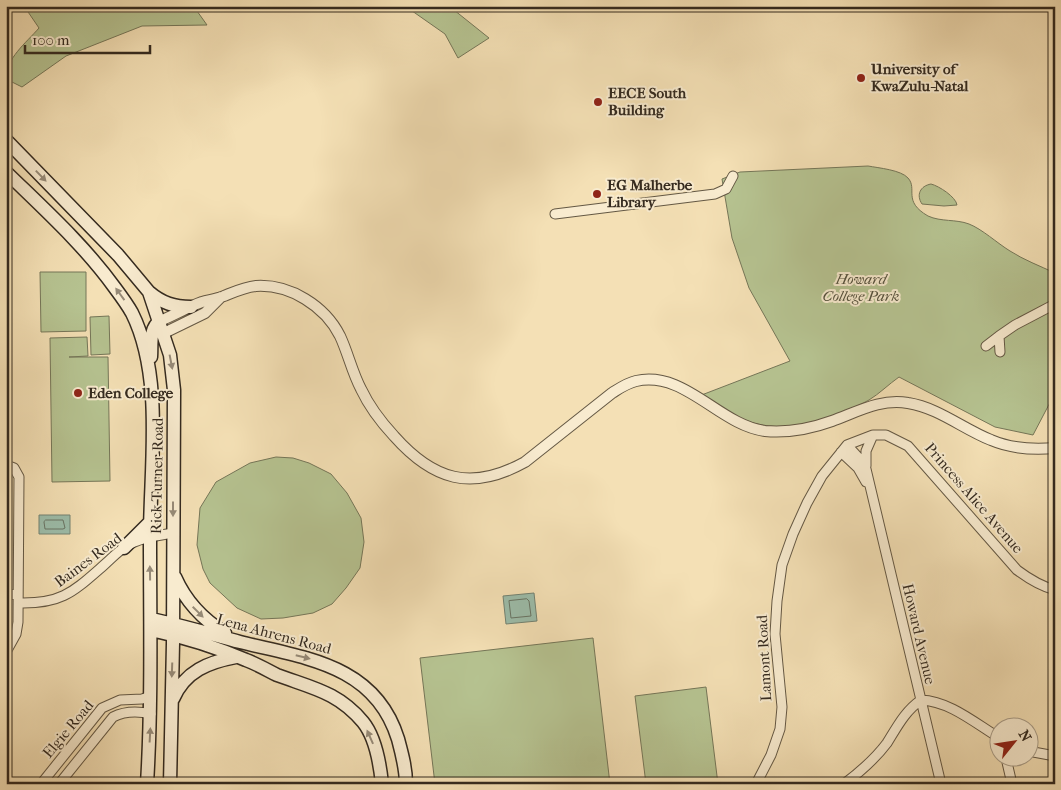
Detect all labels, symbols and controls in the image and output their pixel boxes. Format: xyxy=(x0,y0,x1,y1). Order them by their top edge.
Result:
scale bar xyxy=(25,22,150,54)
text: 100 m xyxy=(32,31,70,49)
place label: University of KwaZulu-Natal xyxy=(870,60,969,95)
marker: University of KwaZulu-Natal xyxy=(855,72,867,84)
place label: EECE South Building xyxy=(608,84,687,119)
marker: EECE South Building xyxy=(592,96,604,108)
one-way arrow xyxy=(35,169,47,181)
place label: EG Malherbe Library xyxy=(607,176,693,211)
marker: EG Malherbe Library xyxy=(591,188,603,200)
park label: Howard College Park xyxy=(823,270,900,305)
one-way arrow xyxy=(115,287,125,301)
one-way arrow xyxy=(168,354,176,370)
place label: Eden College xyxy=(88,384,174,402)
marker: Eden College xyxy=(72,387,84,399)
street label: Rick Turner Road xyxy=(147,417,167,534)
street label: Princess Alice Avenue xyxy=(921,439,1027,557)
one-way arrow xyxy=(169,501,177,517)
street label: Baines Road xyxy=(51,528,126,591)
one-way arrow xyxy=(146,564,154,580)
street label: Howard Avenue xyxy=(899,582,939,687)
one-way arrow xyxy=(192,606,204,618)
street label: Lena Ahrens Road xyxy=(215,610,334,658)
street label: Lamont Road xyxy=(753,614,775,702)
one-way arrow xyxy=(295,653,310,661)
one-way arrow xyxy=(168,662,176,678)
street label: Elgie Road xyxy=(39,696,98,761)
north arrow xyxy=(988,718,1038,768)
one-way arrow xyxy=(146,727,154,743)
text: N xyxy=(1015,727,1035,745)
one-way arrow xyxy=(366,730,374,744)

